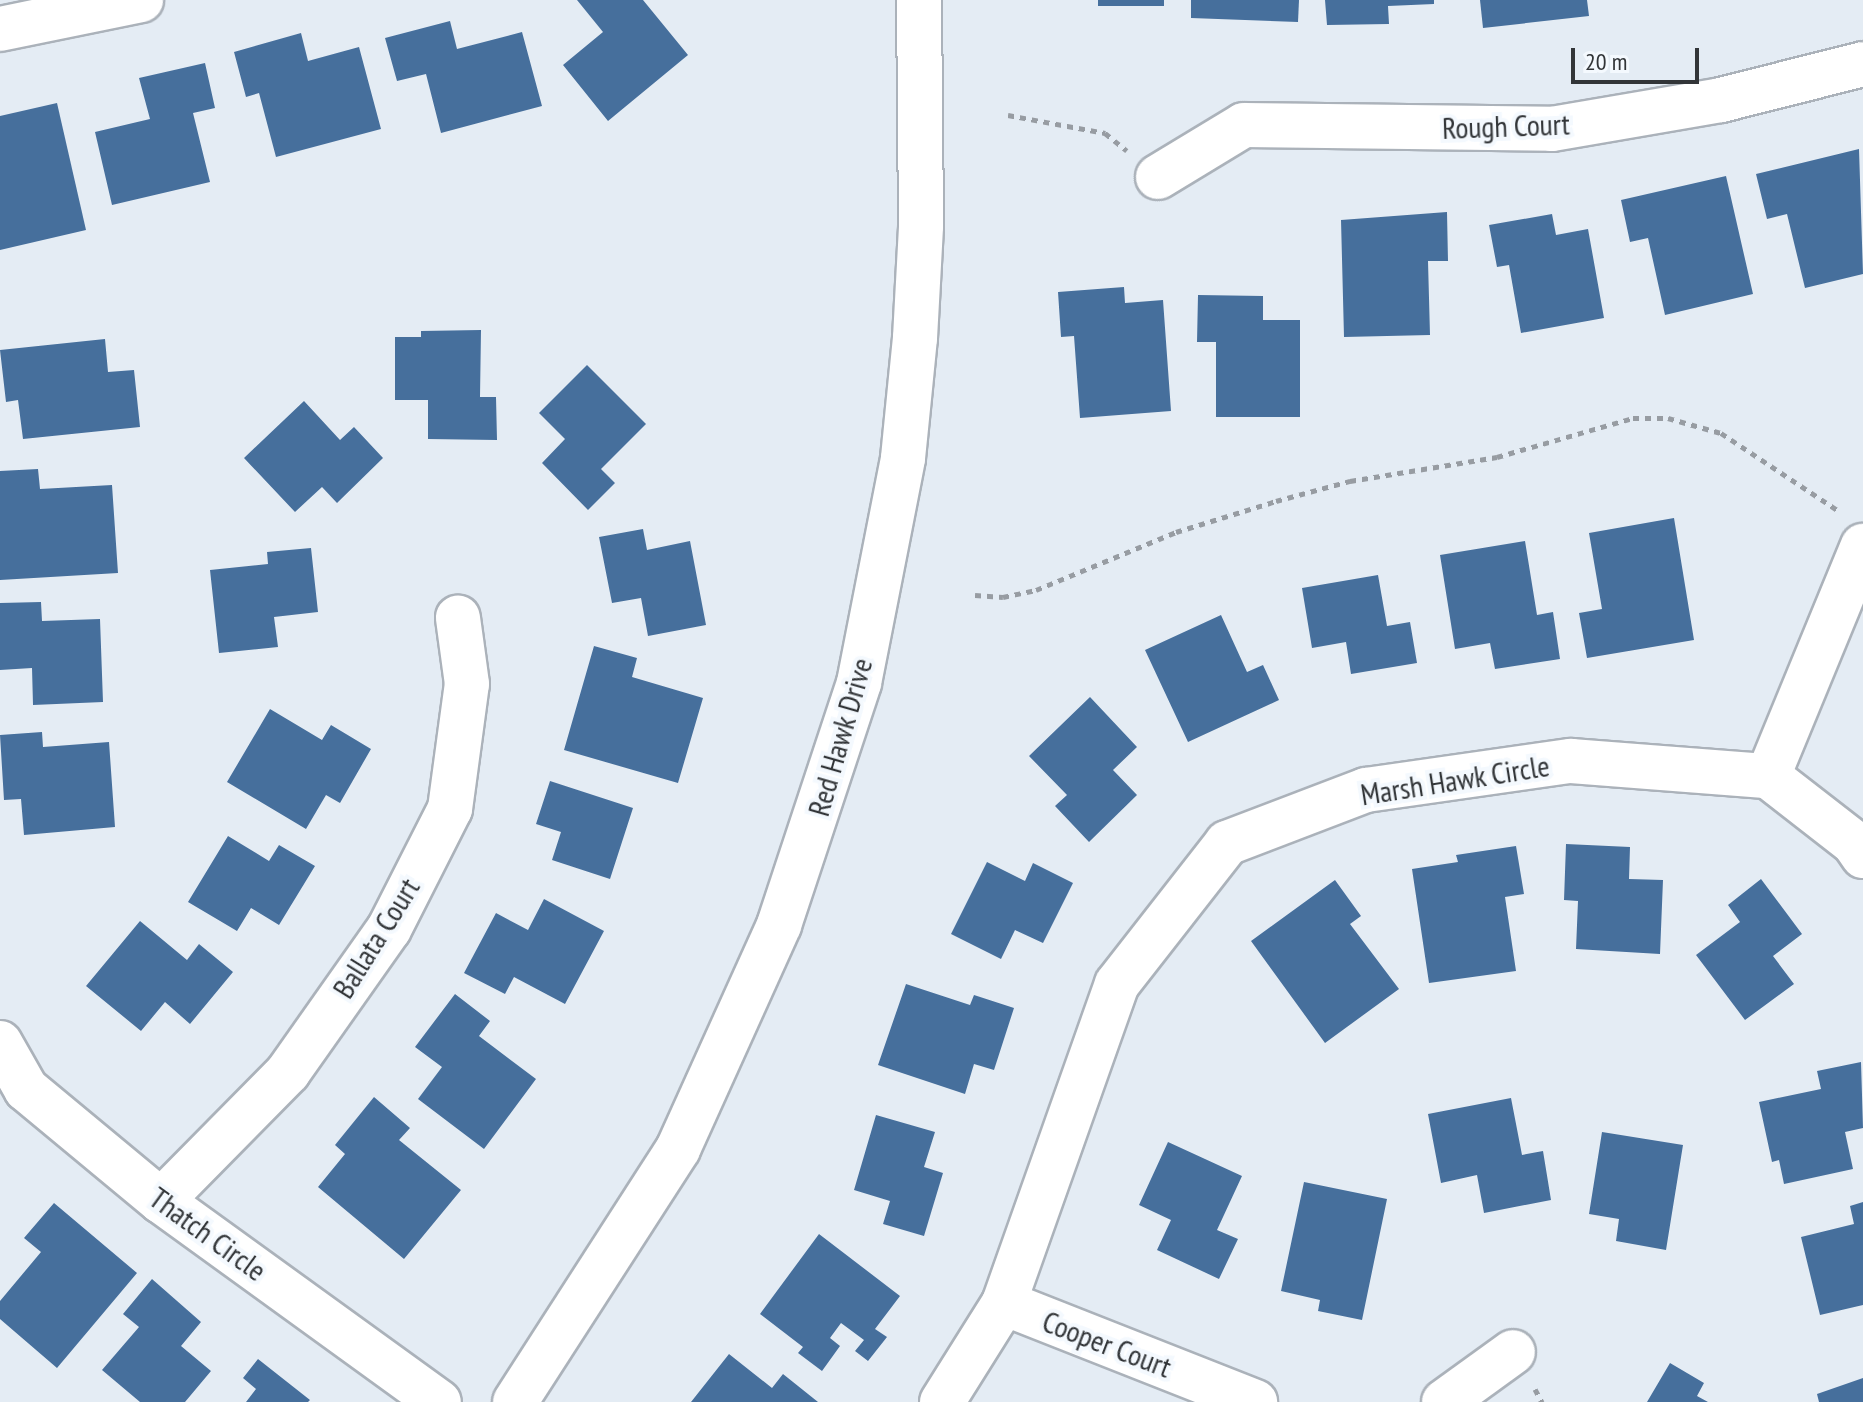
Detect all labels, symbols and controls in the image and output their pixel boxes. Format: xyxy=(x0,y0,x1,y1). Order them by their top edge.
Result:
scale bar xyxy=(1575,32,1703,82)
text: 20 m xyxy=(1585,46,1627,77)
street label: Rough Court xyxy=(1442,106,1570,146)
street label: Red Hawk Drive xyxy=(800,654,880,820)
street label: Marsh Hawk Circle xyxy=(1358,747,1552,813)
street label: Ballata Court xyxy=(325,871,427,1005)
street label: Thatch Circle xyxy=(143,1180,273,1288)
street label: Cooper Court xyxy=(1038,1303,1176,1385)

